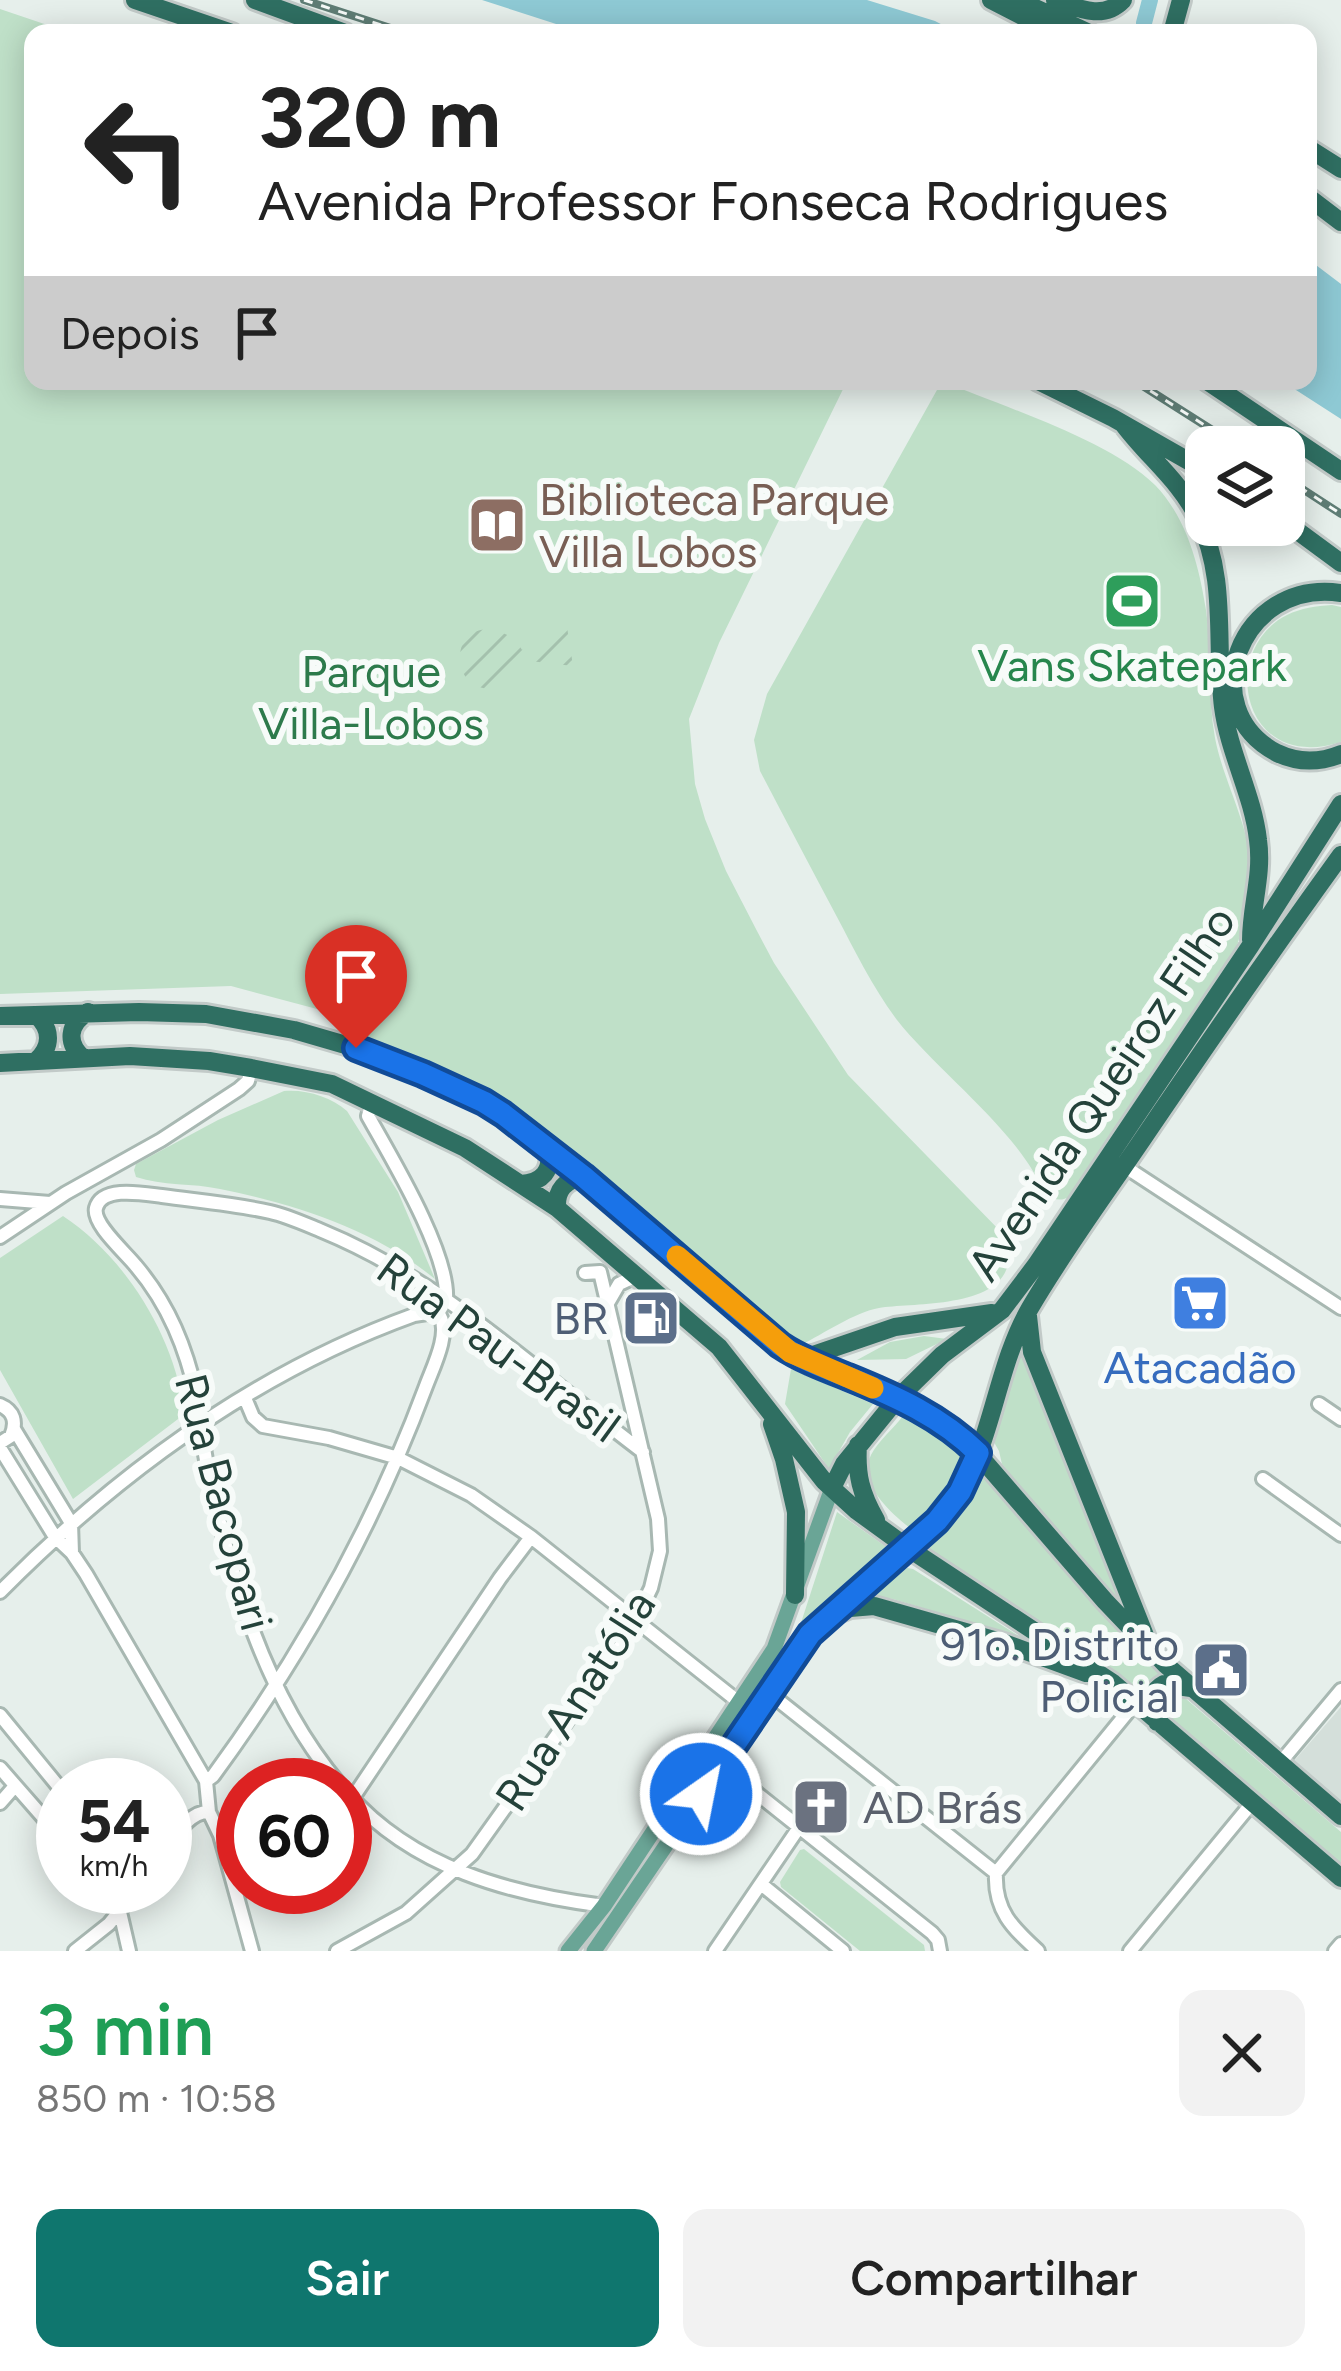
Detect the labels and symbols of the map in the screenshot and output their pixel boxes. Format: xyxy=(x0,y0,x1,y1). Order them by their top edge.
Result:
place label: Biblioteca Parque Villa Lobos xyxy=(539,472,889,578)
library icon: Biblioteca Parque Villa Lobos xyxy=(466,494,528,556)
sports icon: Vans Skatepark xyxy=(1101,570,1163,632)
place label: Vans Skatepark xyxy=(977,638,1287,692)
park label: Parque Villa-Lobos xyxy=(258,644,484,750)
street label: Avenida Queiroz Filho xyxy=(956,896,1246,1290)
pin xyxy=(305,925,407,1048)
street label: Rua Pau-Brasil xyxy=(367,1241,631,1453)
supermarket icon: Atacadão xyxy=(1169,1272,1231,1334)
fuel station icon: BR xyxy=(620,1287,682,1349)
place label: BR xyxy=(553,1291,609,1345)
place label: Atacadão xyxy=(1104,1340,1296,1394)
street label: Rua Bacopari xyxy=(164,1368,284,1636)
street label: Rua Anatólia xyxy=(484,1580,666,1820)
place label: 91o. Distrito Policial xyxy=(940,1617,1179,1723)
public building icon: 91o. Distrito Policial xyxy=(1190,1639,1252,1701)
position arrow xyxy=(638,1731,764,1857)
speed limit sign: 60 xyxy=(216,1758,372,1914)
church icon: AD Brás xyxy=(790,1776,852,1838)
place label: AD Brás xyxy=(863,1780,1022,1834)

